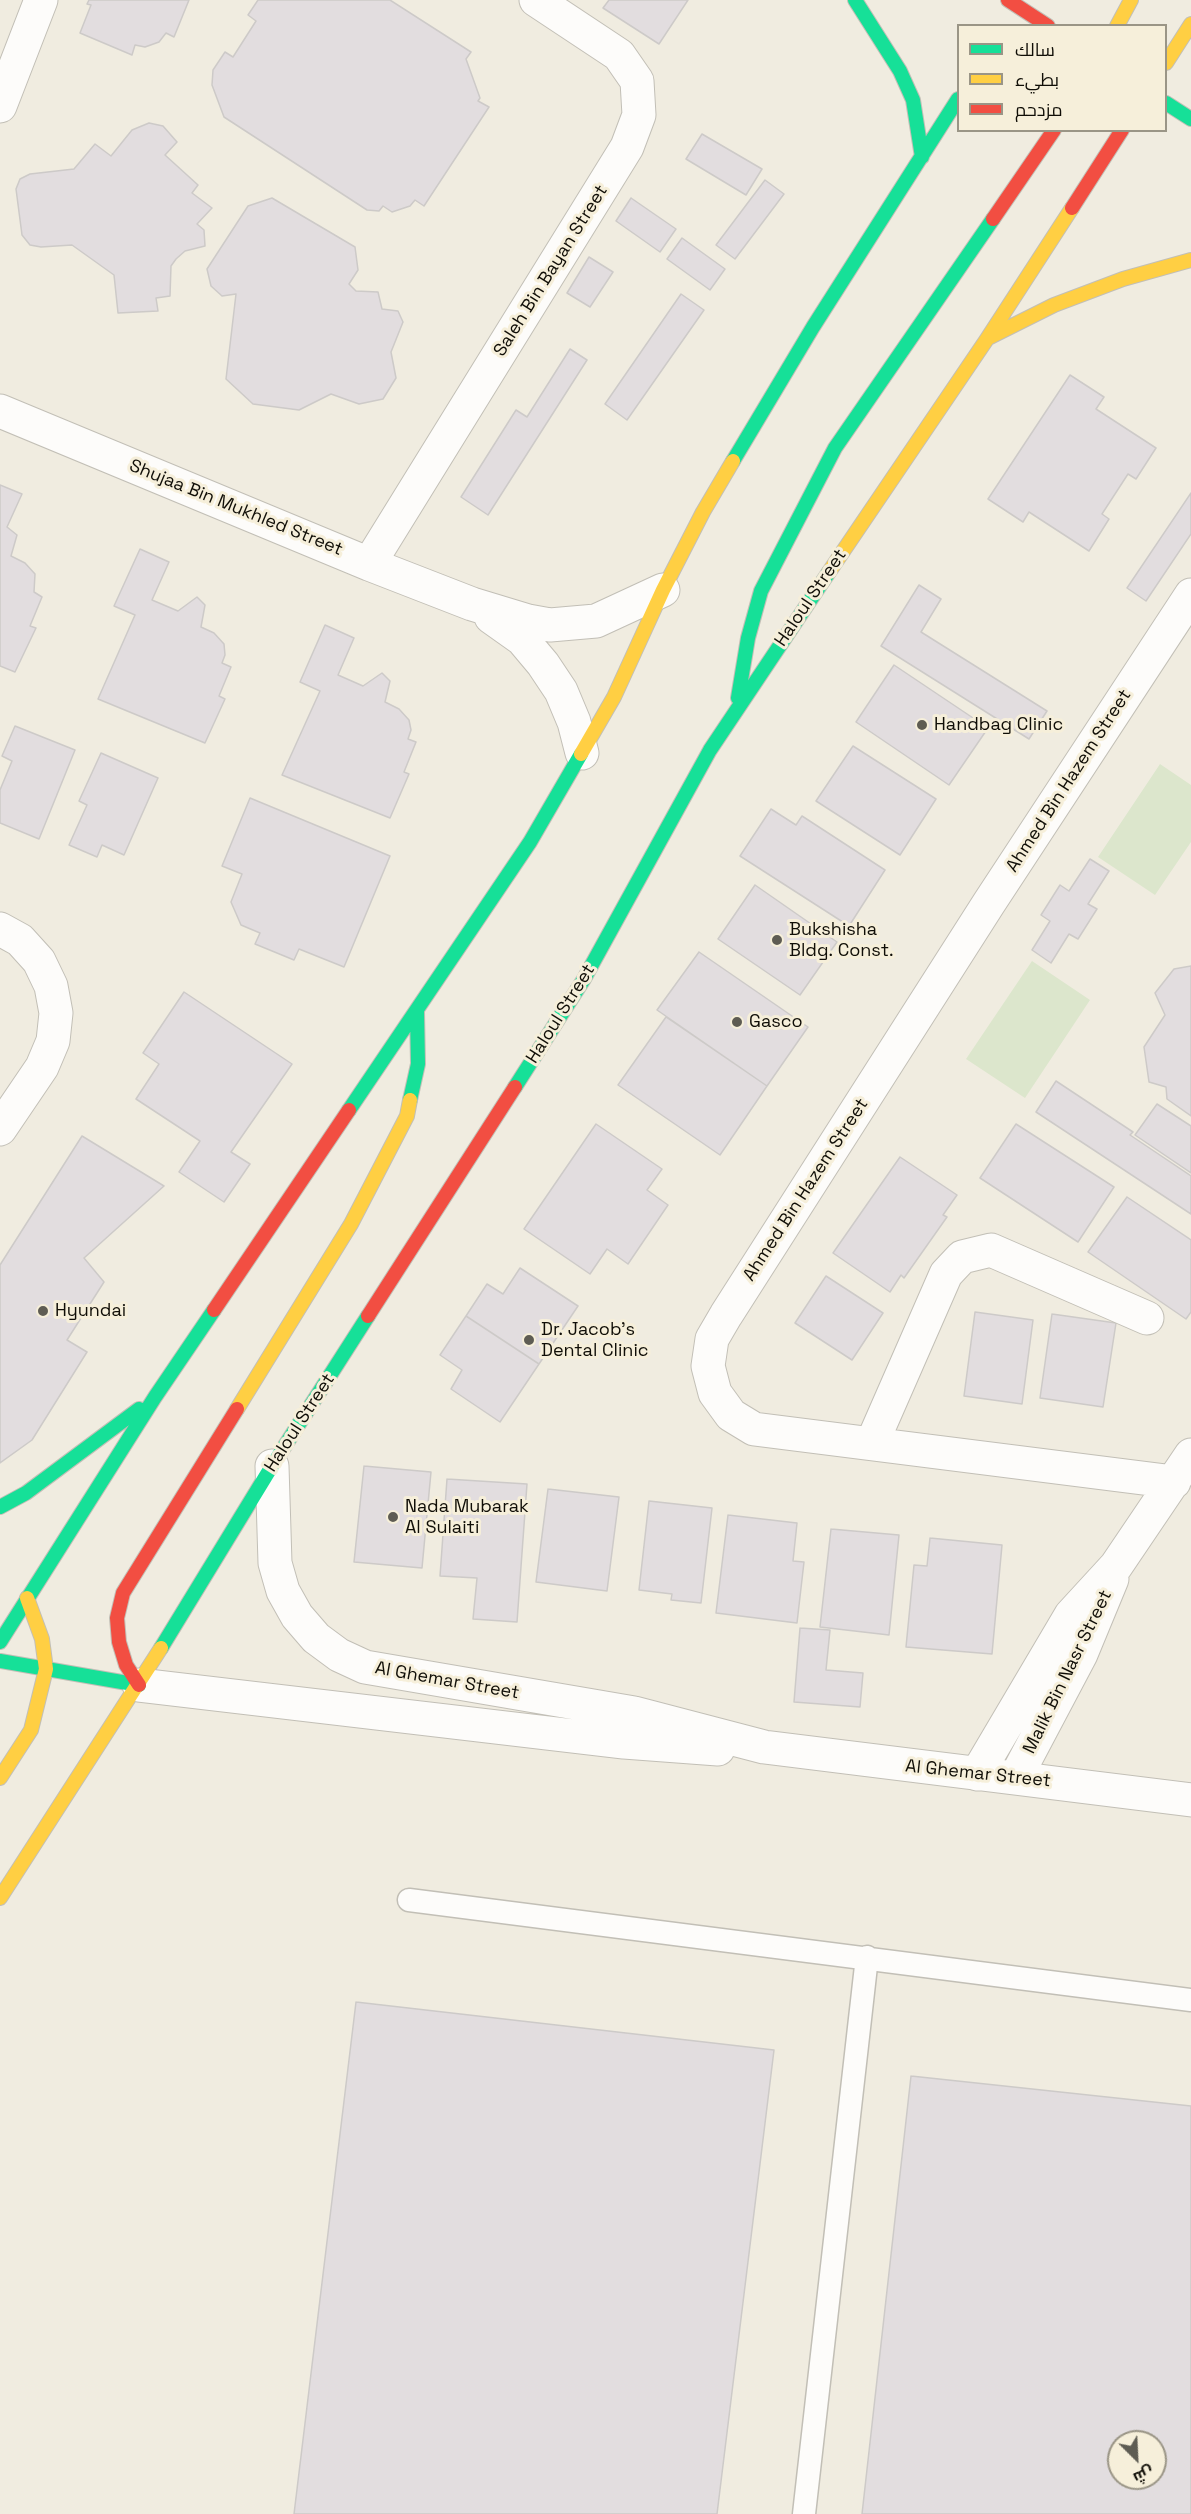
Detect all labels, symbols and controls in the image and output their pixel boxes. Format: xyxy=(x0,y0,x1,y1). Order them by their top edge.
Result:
legend xyxy=(957,24,1167,132)
text: سالك xyxy=(1015,38,1055,61)
text: بطيء xyxy=(1015,68,1059,91)
text: مزدحم xyxy=(1015,98,1063,121)
street label: Saleh Bin Bayan Street xyxy=(489,181,613,361)
street label: Shujaa Bin Mukhled Street xyxy=(126,455,346,561)
street label: Haloul Street xyxy=(771,545,851,651)
street label: Ahmed Bin Hazem Street xyxy=(1002,686,1136,876)
place label: Handbag Clinic xyxy=(934,714,1063,736)
marker: Handbag Clinic xyxy=(915,718,929,732)
place label: Bukshisha Bldg. Const. xyxy=(789,919,893,962)
marker: Bukshisha Bldg. Const. xyxy=(770,933,784,947)
street label: Haloul Street xyxy=(522,960,600,1068)
place label: Gasco xyxy=(749,1011,803,1033)
marker: Gasco xyxy=(730,1015,744,1029)
street label: Ahmed Bin Hazem Street xyxy=(739,1095,873,1285)
place label: Hyundai xyxy=(55,1300,126,1322)
marker: Hyundai xyxy=(36,1304,50,1318)
place label: Dr. Jacob's Dental Clinic xyxy=(541,1319,649,1362)
marker: Dr. Jacob's Dental Clinic xyxy=(522,1333,536,1347)
street label: Haloul Street xyxy=(260,1370,340,1476)
place label: Nada Mubarak Al Sulaiti xyxy=(405,1496,529,1538)
marker: Nada Mubarak Al Sulaiti xyxy=(386,1510,400,1524)
street label: Malik Bin Nasr Street xyxy=(1019,1587,1117,1757)
street label: Al Ghemar Street xyxy=(373,1658,521,1704)
street label: Al Ghemar Street xyxy=(904,1756,1052,1792)
north arrow xyxy=(1107,2430,1167,2490)
text: ش xyxy=(1130,2461,1157,2489)

